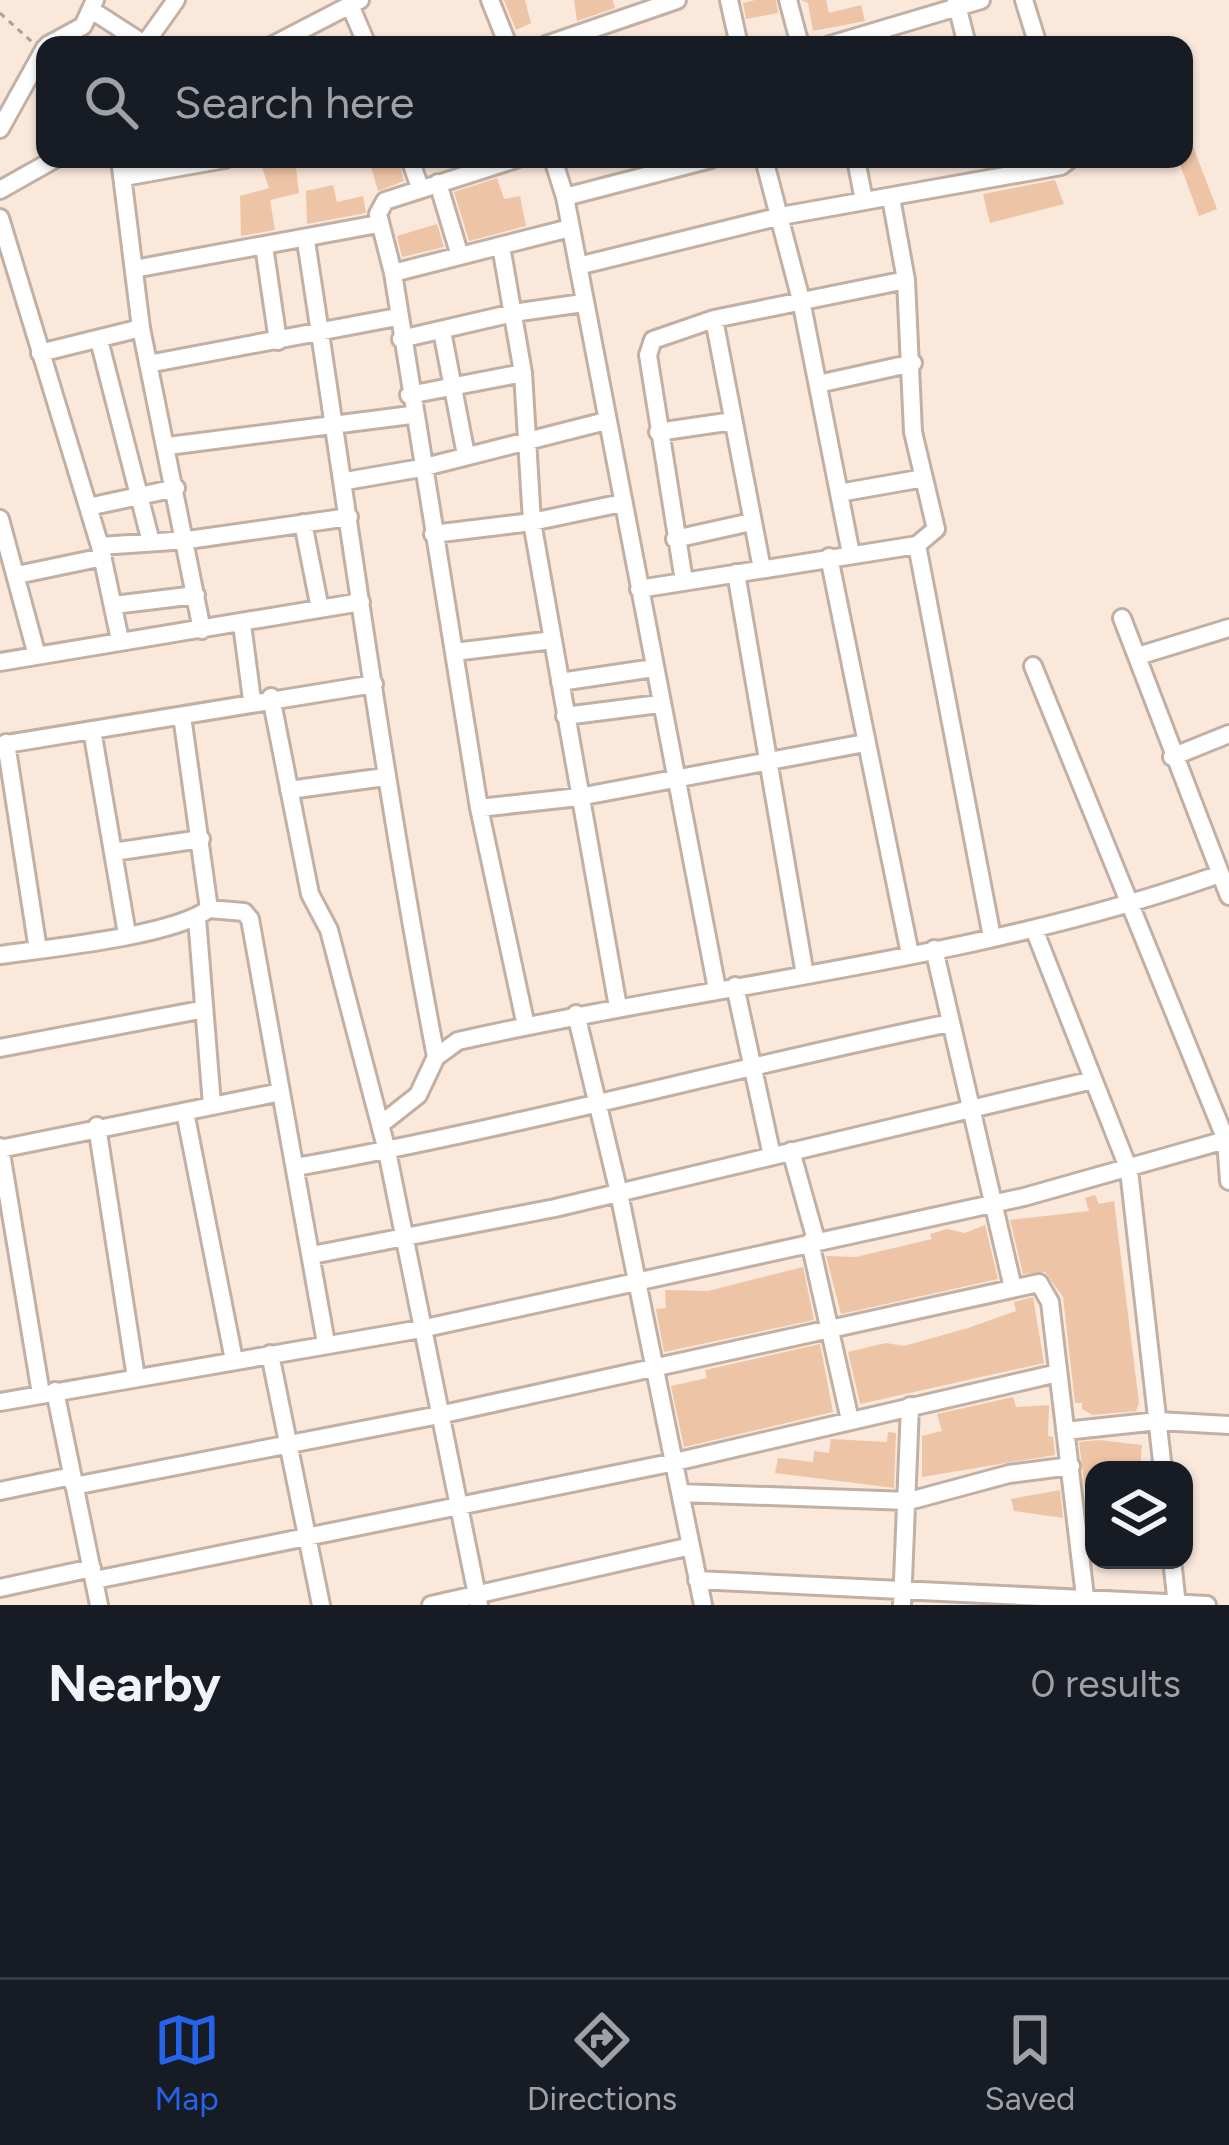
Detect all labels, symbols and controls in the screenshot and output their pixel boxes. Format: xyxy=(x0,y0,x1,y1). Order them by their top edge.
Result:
search box xyxy=(36,36,1193,168)
icon: search xyxy=(78,69,144,135)
text: Search here xyxy=(174,75,414,129)
map controls xyxy=(1085,1461,1193,1569)
button: layers xyxy=(1085,1461,1193,1569)
text: Nearby xyxy=(48,1653,221,1714)
text: 0 results xyxy=(1030,1660,1181,1707)
tab: Map xyxy=(154,2007,220,2118)
tab: Directions xyxy=(527,2007,677,2118)
tab: Saved xyxy=(984,2007,1075,2118)

